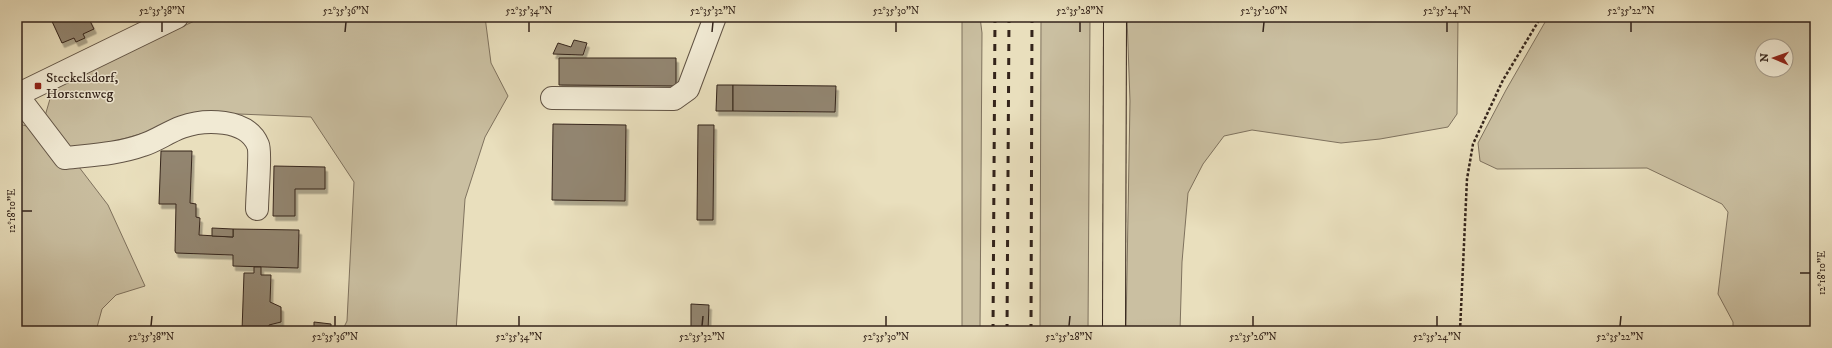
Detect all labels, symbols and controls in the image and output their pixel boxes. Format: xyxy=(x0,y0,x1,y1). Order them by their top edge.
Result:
text: 52°35'38"N xyxy=(139,5,185,17)
text: 52°35'36"N xyxy=(323,5,369,17)
text: 52°35'34"N xyxy=(505,5,553,17)
text: 52°35'32"N xyxy=(690,5,736,17)
text: 52°35'30"N xyxy=(873,5,919,17)
text: 52°35'28"N xyxy=(1056,5,1104,17)
text: 52°35'26"N xyxy=(1240,5,1288,17)
text: 52°35'24"N xyxy=(1423,5,1471,17)
text: 52°35'22"N xyxy=(1607,5,1655,17)
north arrow xyxy=(1754,38,1794,78)
text: N xyxy=(1758,53,1772,62)
place label: Steckelsdorf, Horstenweg xyxy=(46,69,119,103)
marker: Steckelsdorf, Horstenweg xyxy=(33,81,43,91)
text: 12°18'10"E xyxy=(6,189,18,233)
text: 12°18'10"E xyxy=(1816,251,1828,295)
text: 52°35'38"N xyxy=(128,331,174,343)
text: 52°35'36"N xyxy=(312,331,358,343)
text: 52°35'34"N xyxy=(495,331,543,343)
text: 52°35'32"N xyxy=(679,331,725,343)
text: 52°35'30"N xyxy=(863,331,909,343)
text: 52°35'28"N xyxy=(1045,331,1093,343)
text: 52°35'26"N xyxy=(1229,331,1277,343)
text: 52°35'24"N xyxy=(1413,331,1461,343)
text: 52°35'22"N xyxy=(1596,331,1644,343)

